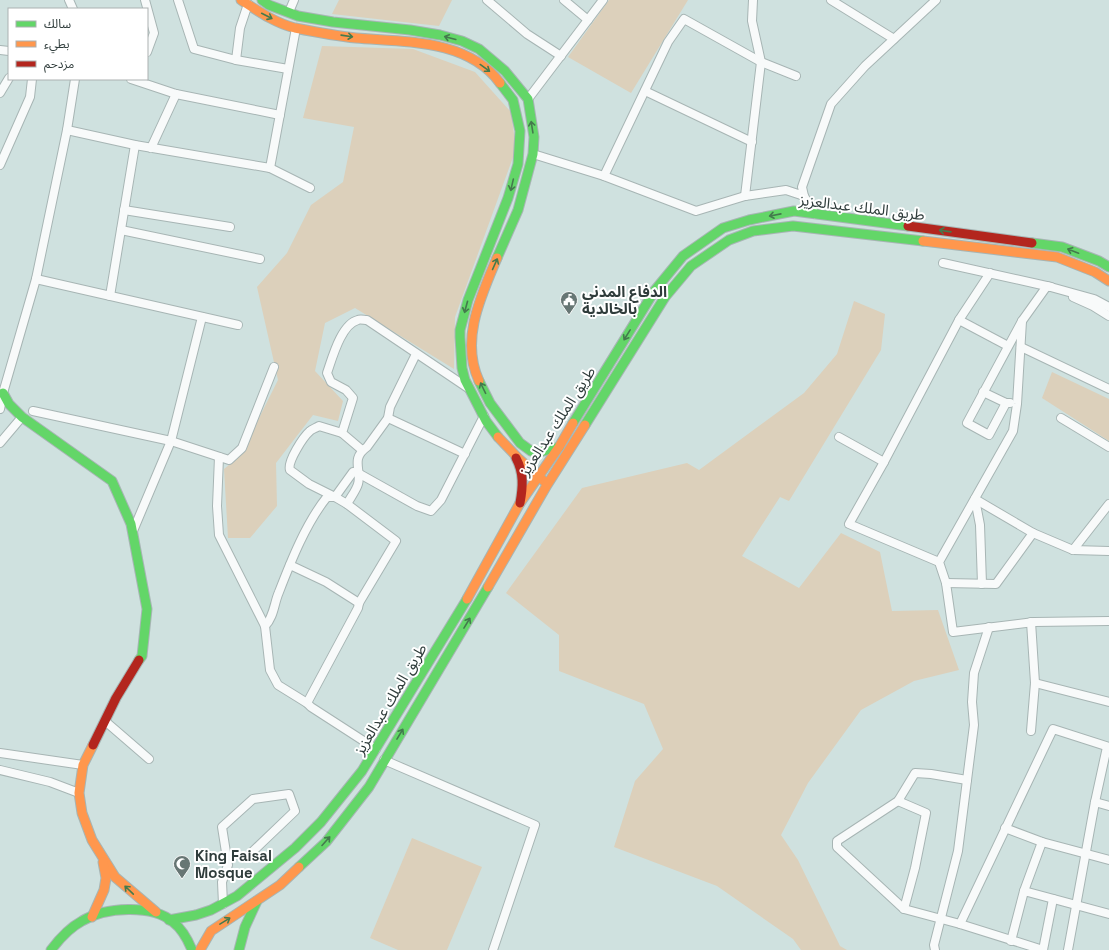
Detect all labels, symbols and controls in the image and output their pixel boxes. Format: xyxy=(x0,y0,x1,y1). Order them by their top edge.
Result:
legend xyxy=(8,8,148,80)
one-way arrow xyxy=(261,13,273,20)
text: سالك xyxy=(44,16,71,32)
one-way arrow xyxy=(340,32,353,40)
one-way arrow xyxy=(444,34,457,41)
text: بطيء xyxy=(44,36,70,54)
text: مزدحم xyxy=(44,56,74,73)
one-way arrow xyxy=(479,64,490,72)
one-way arrow xyxy=(528,121,536,134)
one-way arrow xyxy=(507,179,515,192)
street label: طريق الملك عبدالعزيز xyxy=(797,190,926,225)
one-way arrow xyxy=(769,211,782,219)
one-way arrow xyxy=(939,227,952,235)
one-way arrow xyxy=(1068,247,1080,254)
one-way arrow xyxy=(492,259,499,271)
place label: الدفاع المدني بالخالدية xyxy=(582,282,667,318)
public building icon: الدفاع المدني بالخالدية xyxy=(559,290,579,315)
one-way arrow xyxy=(461,300,469,313)
one-way arrow xyxy=(623,329,631,340)
street label: طريق الملك عبدالعزيز xyxy=(514,363,600,481)
one-way arrow xyxy=(479,382,486,394)
one-way arrow xyxy=(463,617,471,629)
street label: طريق الملك عبدالعزيز xyxy=(349,640,432,759)
one-way arrow xyxy=(396,729,404,740)
one-way arrow xyxy=(322,836,331,846)
place label: King Faisal Mosque xyxy=(195,846,272,882)
mosque icon: King Faisal Mosque xyxy=(172,854,192,879)
one-way arrow xyxy=(124,885,134,894)
one-way arrow xyxy=(219,917,231,925)

